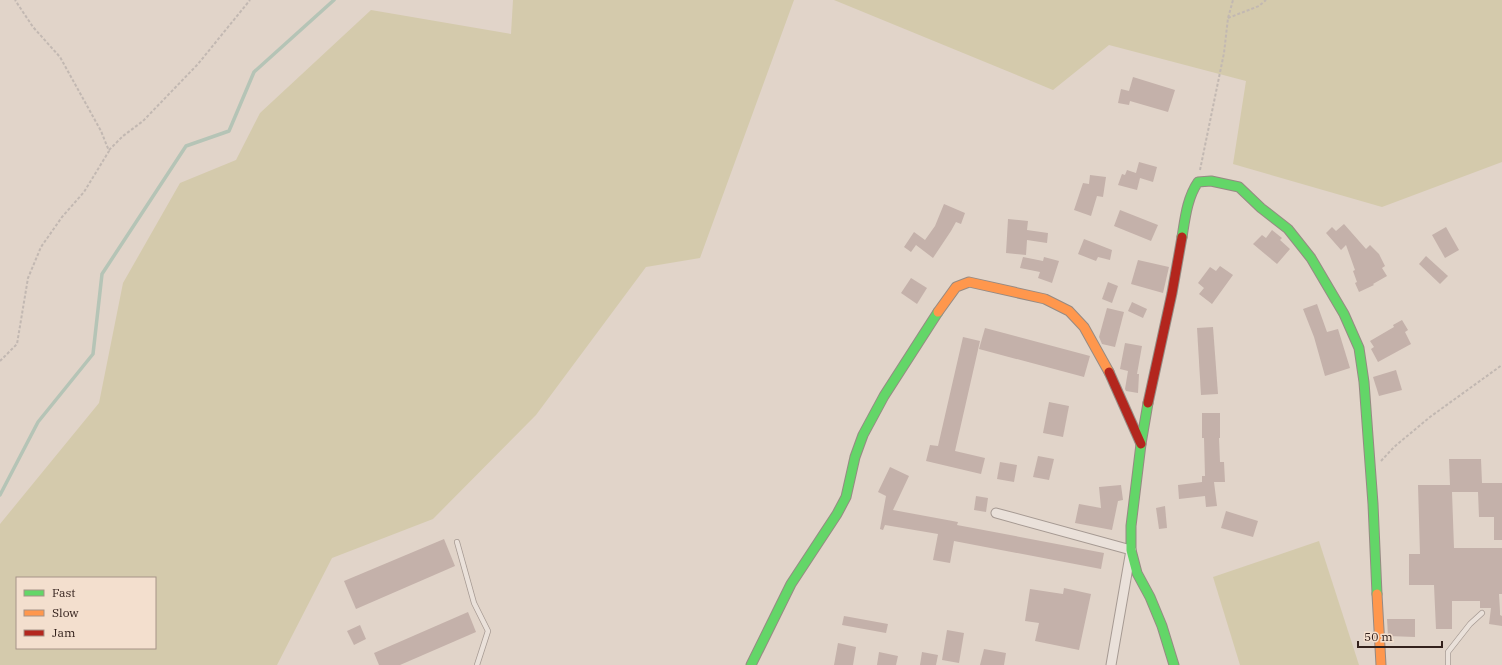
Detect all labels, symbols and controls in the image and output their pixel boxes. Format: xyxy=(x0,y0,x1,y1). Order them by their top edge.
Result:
legend xyxy=(16,577,156,649)
text: Fast xyxy=(52,585,76,600)
text: Slow xyxy=(52,605,79,620)
scale bar xyxy=(1358,623,1442,649)
text: Jam xyxy=(52,625,76,640)
text: 50 m xyxy=(1364,629,1393,644)

